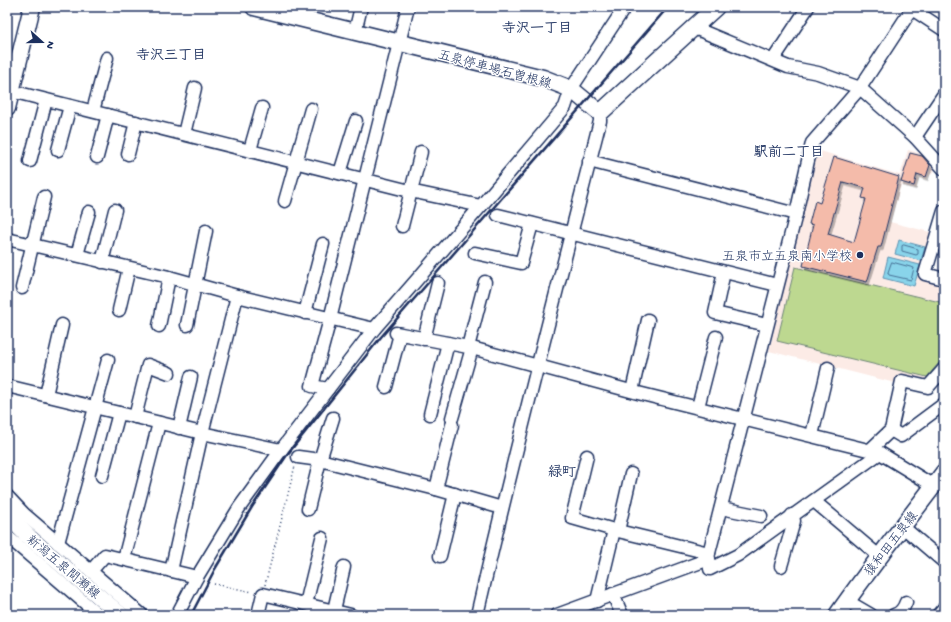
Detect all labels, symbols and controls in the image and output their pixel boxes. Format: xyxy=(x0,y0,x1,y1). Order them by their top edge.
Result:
district label: 寺沢一丁目 xyxy=(502,21,572,38)
north arrow xyxy=(22,22,62,62)
text: N xyxy=(43,39,56,50)
street label: 五泉停車場石曽根線 xyxy=(436,47,554,93)
district label: 寺沢三丁目 xyxy=(136,48,206,65)
district label: 駅前二丁目 xyxy=(754,144,824,162)
place label: 五泉市立五泉南小学校 xyxy=(722,250,852,265)
marker: 五泉市立五泉南小学校 xyxy=(855,250,865,260)
district label: 緑町 xyxy=(548,464,576,482)
street label: 猿和田五泉線 xyxy=(862,508,923,580)
street label: 新潟五泉間瀬線 xyxy=(23,532,103,604)

